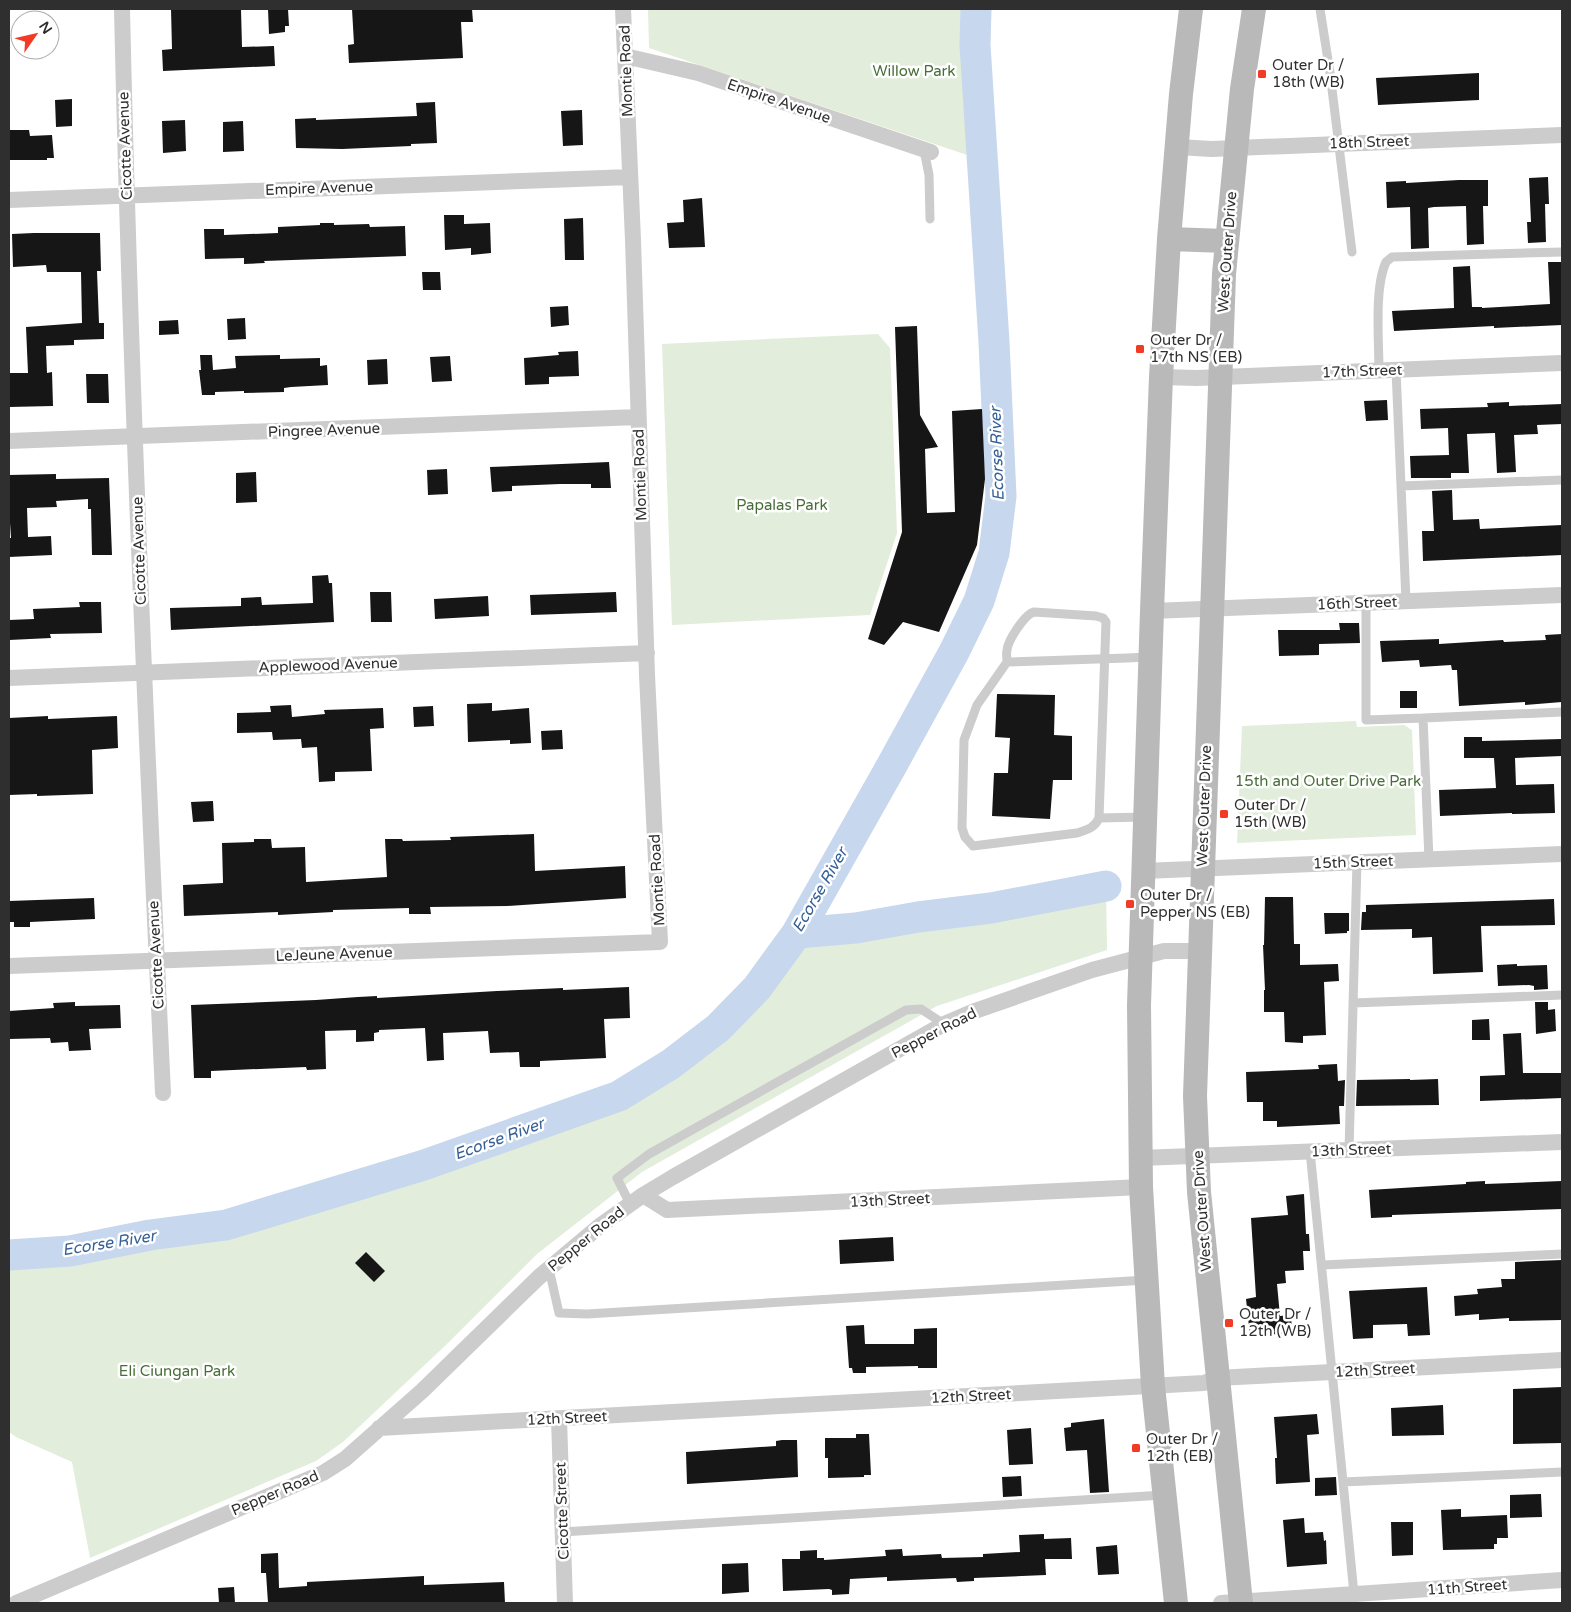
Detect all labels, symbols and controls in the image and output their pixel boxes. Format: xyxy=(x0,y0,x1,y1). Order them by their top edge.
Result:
north arrow xyxy=(10,10,60,60)
text: N xyxy=(35,19,56,37)
street label: Montie Road xyxy=(615,25,637,117)
place label: Outer Dr / 18th (WB) xyxy=(1272,56,1344,91)
park label: Willow Park xyxy=(872,62,956,80)
marker: Outer Dr / 18th (WB) xyxy=(1256,68,1268,80)
street label: Empire Avenue xyxy=(725,75,833,127)
street label: Cicotte Avenue xyxy=(114,91,136,201)
street label: 18th Street xyxy=(1328,132,1410,152)
street label: Empire Avenue xyxy=(265,177,373,199)
street label: West Outer Drive xyxy=(1214,191,1240,313)
place label: Outer Dr / 17th NS (EB) xyxy=(1150,331,1242,366)
marker: Outer Dr / 17th NS (EB) xyxy=(1134,343,1146,355)
street label: 17th Street xyxy=(1321,361,1403,381)
water label: Ecorse River xyxy=(985,405,1009,501)
street label: Pingree Avenue xyxy=(268,419,380,441)
street label: Montie Road xyxy=(629,429,651,521)
street label: Cicotte Avenue xyxy=(128,496,150,606)
park label: Papalas Park xyxy=(736,496,828,514)
street label: 16th Street xyxy=(1316,593,1398,613)
street label: Applewood Avenue xyxy=(258,654,398,676)
street label: West Outer Drive xyxy=(1193,745,1215,867)
park label: 15th and Outer Drive Park xyxy=(1235,772,1421,790)
place label: Outer Dr / 15th (WB) xyxy=(1234,796,1306,831)
marker: Outer Dr / 15th (WB) xyxy=(1218,808,1230,820)
street label: Montie Road xyxy=(646,834,668,926)
water label: Ecorse River xyxy=(788,843,853,936)
street label: 15th Street xyxy=(1312,852,1394,872)
place label: Outer Dr / Pepper NS (EB) xyxy=(1140,886,1250,921)
marker: Outer Dr / Pepper NS (EB) xyxy=(1124,898,1136,910)
street label: Cicotte Avenue xyxy=(144,900,168,1010)
street label: LeJeune Avenue xyxy=(275,943,393,965)
street label: Pepper Road xyxy=(888,1004,980,1062)
water label: Ecorse River xyxy=(451,1113,548,1164)
street label: 13th Street xyxy=(1310,1140,1392,1160)
street label: West Outer Drive xyxy=(1189,1150,1215,1272)
street label: 13th Street xyxy=(849,1189,931,1211)
street label: Pepper Road xyxy=(544,1203,628,1275)
water label: Ecorse River xyxy=(61,1225,159,1260)
place label: Outer Dr / 12th (WB) xyxy=(1239,1305,1311,1340)
marker: Outer Dr / 12th (WB) xyxy=(1223,1317,1235,1329)
street label: 12th Street xyxy=(1334,1359,1416,1381)
park label: Eli Ciungan Park xyxy=(119,1362,235,1380)
street label: 12th Street xyxy=(930,1385,1012,1407)
street label: 12th Street xyxy=(526,1407,608,1429)
place label: Outer Dr / 12th (EB) xyxy=(1146,1430,1218,1465)
marker: Outer Dr / 12th (EB) xyxy=(1130,1442,1142,1454)
street label: Cicotte Street xyxy=(551,1462,573,1560)
street label: Pepper Road xyxy=(229,1467,321,1519)
street label: 11th Street xyxy=(1426,1575,1508,1599)

